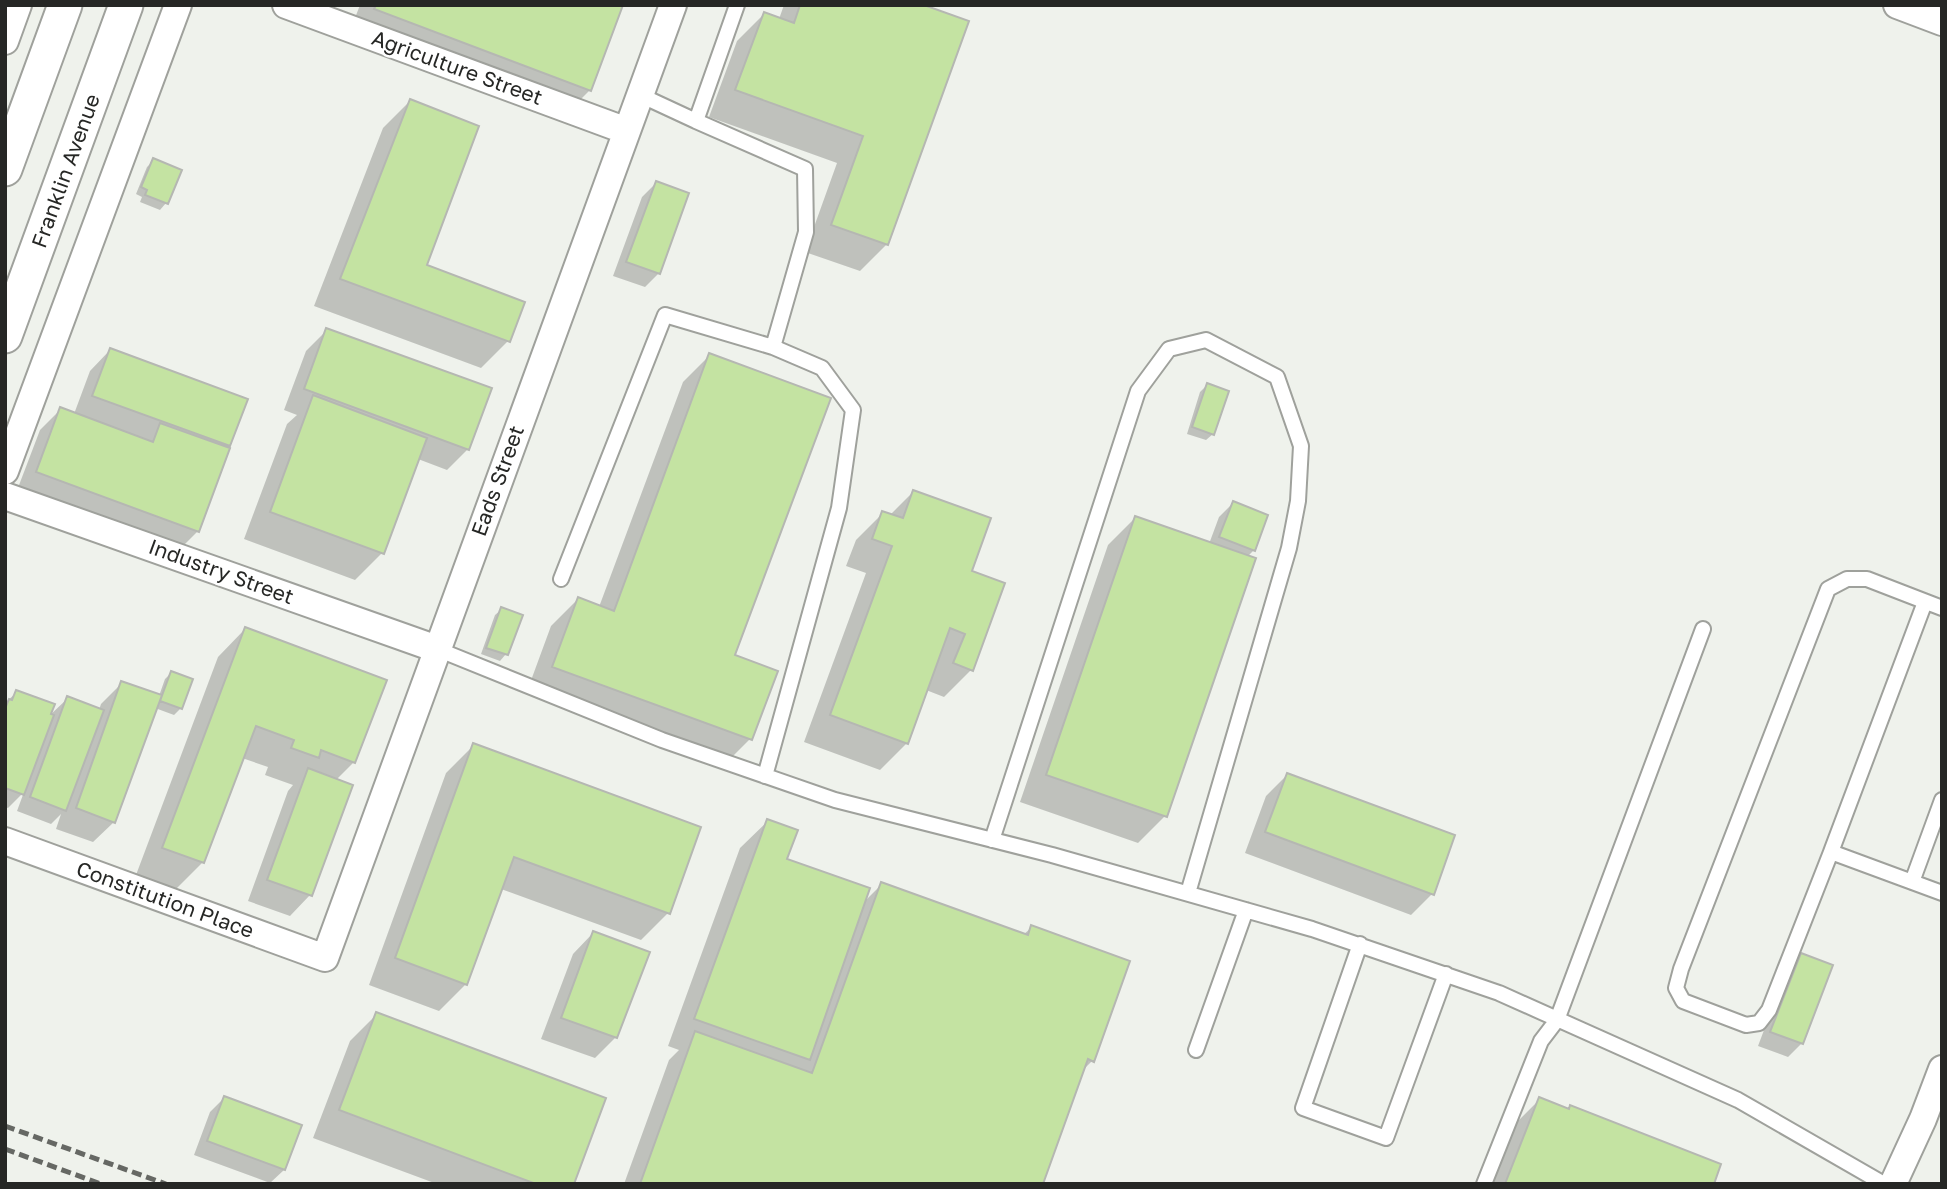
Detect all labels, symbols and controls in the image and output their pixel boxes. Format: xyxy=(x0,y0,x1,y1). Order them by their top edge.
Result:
street label: Agriculture Street xyxy=(368,24,546,110)
street label: Franklin Avenue xyxy=(25,90,105,251)
street label: Eads Street xyxy=(465,422,529,540)
street label: Industry Street xyxy=(145,533,298,609)
street label: Constitution Place xyxy=(73,855,258,943)

